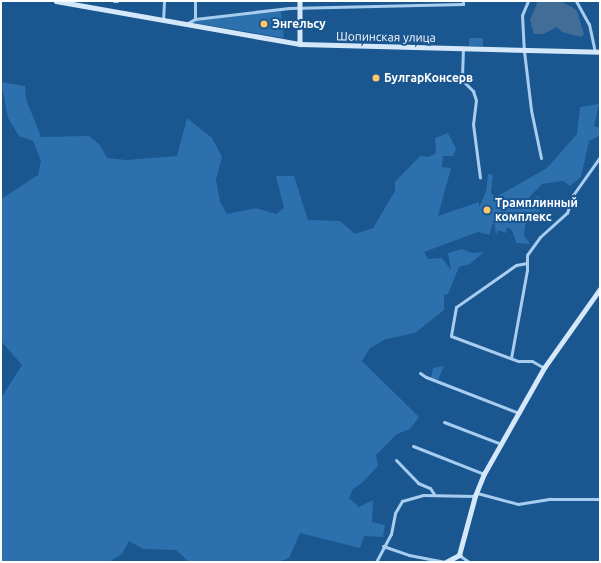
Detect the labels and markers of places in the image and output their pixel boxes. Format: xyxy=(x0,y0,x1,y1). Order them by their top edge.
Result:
place label: Энгельсу xyxy=(272,17,326,31)
marker: Энгельсу xyxy=(259,19,269,29)
place label: БулгарКонсерв xyxy=(384,71,473,85)
marker: БулгарКонсерв xyxy=(371,73,381,83)
place label: Трамплинный комплекс xyxy=(495,196,578,224)
marker: Трамплинный комплекс xyxy=(482,205,492,215)

